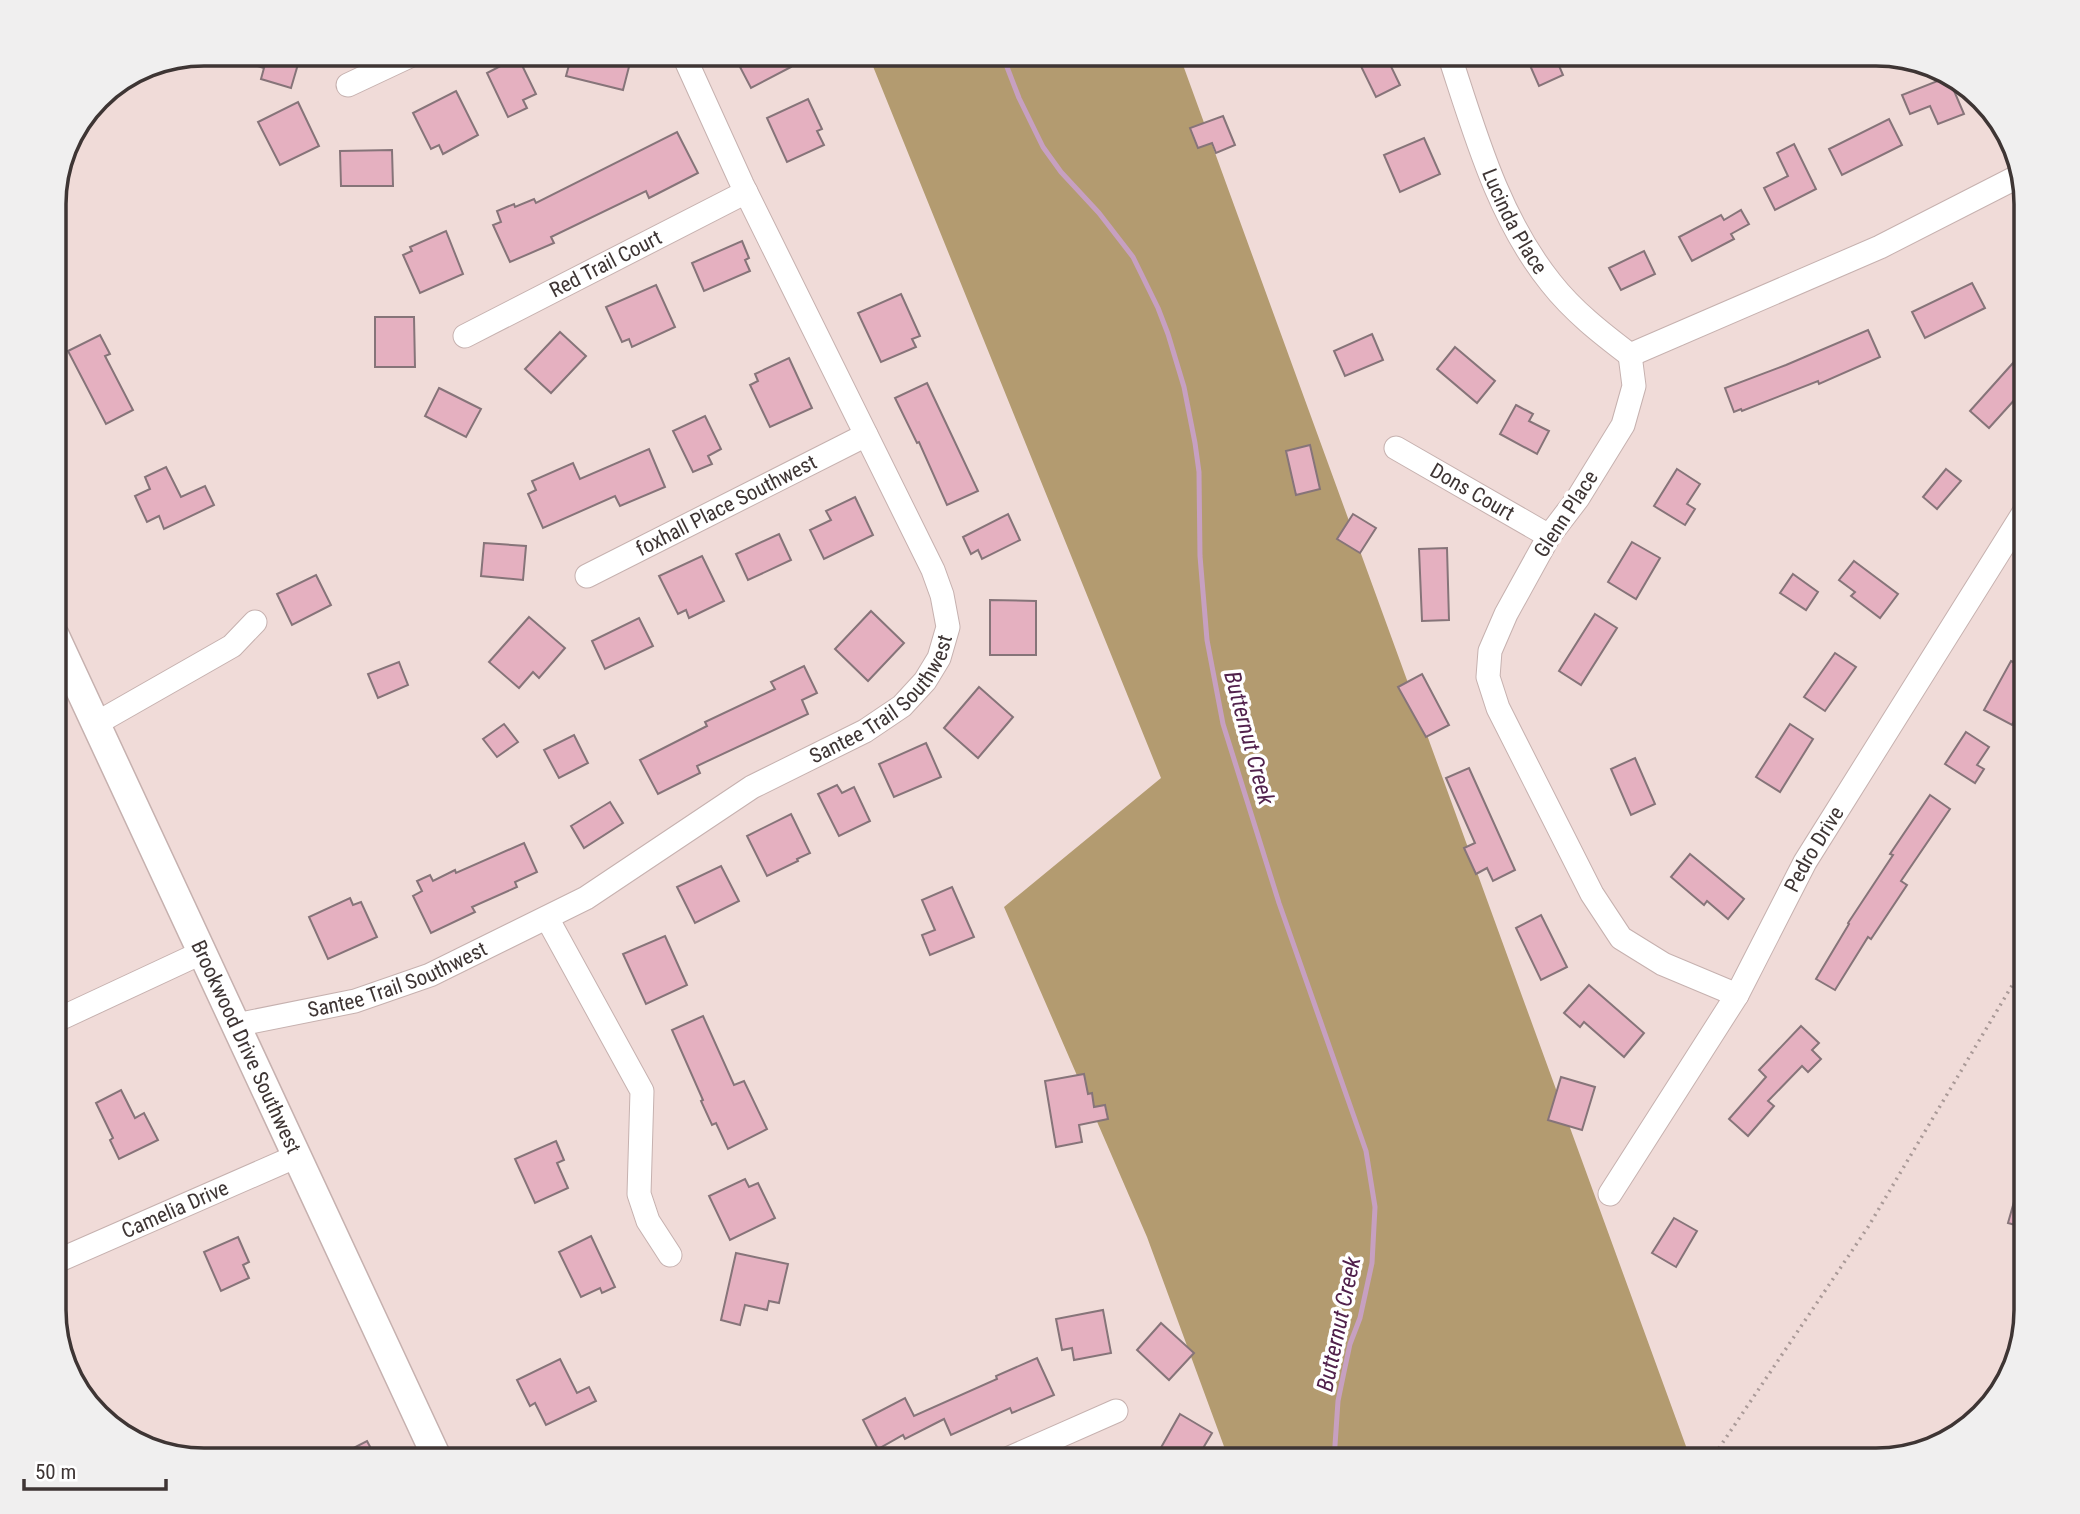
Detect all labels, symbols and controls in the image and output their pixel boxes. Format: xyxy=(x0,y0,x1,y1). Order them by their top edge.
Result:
street label: Lucinda Place xyxy=(1477,165,1552,279)
street label: Red Trail Court xyxy=(546,225,666,303)
street label: foxhall Place Southwest xyxy=(632,450,820,561)
street label: Dons Court xyxy=(1426,458,1519,525)
street label: Glenn Place xyxy=(1529,466,1603,562)
street label: Santee Trail Southwest xyxy=(806,632,957,769)
water label: Butternut Creek xyxy=(1218,668,1280,809)
street label: Pedro Drive xyxy=(1780,802,1849,896)
street label: Brookwood Drive Southwest xyxy=(186,936,306,1157)
street label: Santee Trail Southwest xyxy=(305,937,491,1022)
street label: Camelia Drive xyxy=(118,1175,232,1243)
water label: Butternut Creek xyxy=(1312,1253,1367,1394)
scale bar xyxy=(24,1448,166,1492)
text: 50 m xyxy=(35,1460,76,1484)

